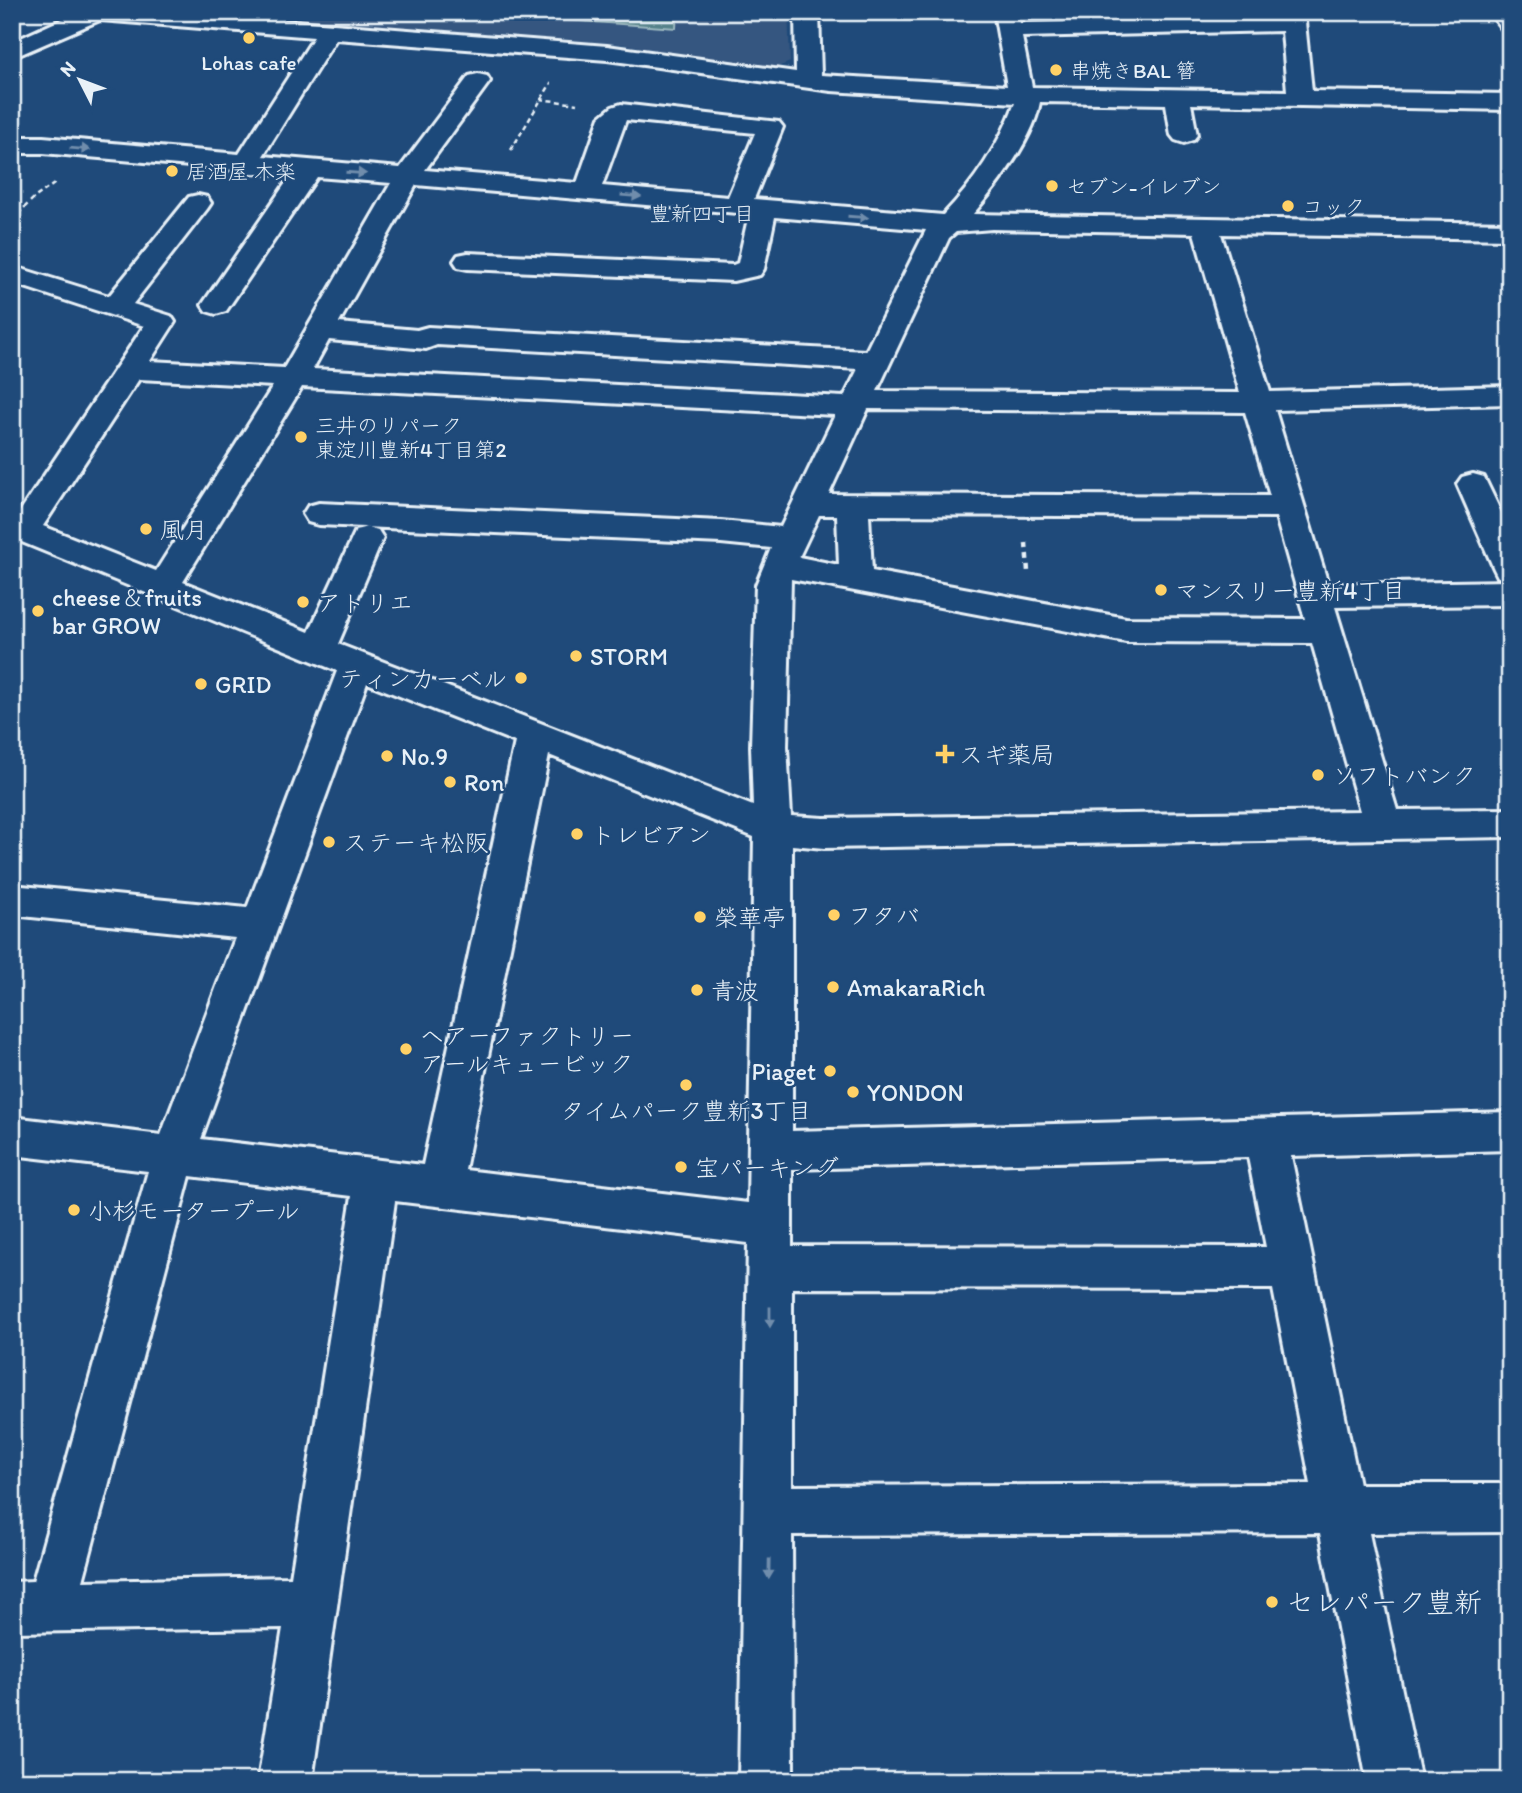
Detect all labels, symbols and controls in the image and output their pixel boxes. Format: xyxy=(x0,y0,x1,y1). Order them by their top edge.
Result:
marker: Lohas cafe xyxy=(241,30,257,46)
north arrow xyxy=(46,46,116,116)
place label: Lohas cafe xyxy=(201,50,297,75)
text: N xyxy=(55,56,81,81)
place label: 串焼きBAL 簪 xyxy=(1070,58,1196,83)
marker: 串焼きBAL 簪 xyxy=(1048,62,1064,78)
one-way arrow xyxy=(70,143,92,154)
place label: 居酒屋 木楽 xyxy=(186,159,296,184)
marker: 居酒屋 木楽 xyxy=(164,163,180,179)
one-way arrow xyxy=(345,168,367,179)
place label: セブン-イレブン xyxy=(1066,174,1221,199)
marker: セブン-イレブン xyxy=(1044,178,1060,194)
one-way arrow xyxy=(620,191,642,202)
place label: コック xyxy=(1302,194,1365,219)
marker: コック xyxy=(1280,198,1296,214)
district label: 豊新四丁目 xyxy=(650,201,755,226)
one-way arrow xyxy=(847,212,869,223)
place label: 三井のリパーク 東淀川豊新4丁目第2 xyxy=(315,413,507,462)
marker: 三井のリパーク 東淀川豊新4丁目第2 xyxy=(293,429,309,445)
place label: 風月 xyxy=(160,515,208,544)
marker: 風月 xyxy=(138,521,154,537)
place label: マンスリー豊新4丁目 xyxy=(1175,576,1405,605)
marker: マンスリー豊新4丁目 xyxy=(1153,582,1169,598)
place label: cheese＆fruits bar GROW xyxy=(52,583,202,640)
place label: アトリエ xyxy=(317,588,413,617)
marker: アトリエ xyxy=(295,594,311,610)
marker: cheese＆fruits bar GROW xyxy=(30,603,46,619)
place label: STORM xyxy=(590,642,668,671)
marker: STORM xyxy=(568,648,584,664)
place label: ティンカーベル xyxy=(339,664,507,693)
place label: GRID xyxy=(215,670,271,699)
marker: ティンカーベル xyxy=(513,670,529,686)
marker: GRID xyxy=(193,676,209,692)
place label: スギ薬局 xyxy=(959,740,1055,769)
place label: No.9 xyxy=(401,742,448,771)
marker: スギ薬局 xyxy=(937,746,953,762)
marker: No.9 xyxy=(379,748,395,764)
place label: ソフトバンク xyxy=(1332,761,1476,790)
marker: ソフトバンク xyxy=(1310,767,1326,783)
place label: Ron xyxy=(464,768,505,797)
marker: Ron xyxy=(442,774,458,790)
place label: トレビアン xyxy=(591,820,711,849)
marker: トレビアン xyxy=(569,826,585,842)
place label: ステーキ松阪 xyxy=(343,828,488,857)
marker: ステーキ松阪 xyxy=(321,834,337,850)
place label: フタバ xyxy=(848,901,920,930)
place label: 榮華亭 xyxy=(714,903,786,932)
marker: フタバ xyxy=(826,907,842,923)
marker: 榮華亭 xyxy=(692,909,708,925)
place label: AmakaraRich xyxy=(847,973,985,1002)
place label: 青波 xyxy=(711,976,759,1005)
marker: AmakaraRich xyxy=(825,979,841,995)
marker: 青波 xyxy=(689,982,705,998)
place label: ヘアーファクトリー アールキュービック xyxy=(420,1021,634,1078)
marker: ヘアーファクトリー アールキュービック xyxy=(398,1041,414,1057)
place label: Piaget xyxy=(751,1057,816,1086)
marker: Piaget xyxy=(822,1063,838,1079)
marker: タイムパーク豊新3丁目 xyxy=(678,1077,694,1093)
place label: YONDON xyxy=(867,1078,964,1107)
marker: YONDON xyxy=(845,1084,861,1100)
place label: タイムパーク豊新3丁目 xyxy=(560,1096,812,1125)
place label: 宝パーキング xyxy=(695,1153,839,1182)
marker: 宝パーキング xyxy=(673,1159,689,1175)
place label: 小杉モータープール xyxy=(88,1196,300,1225)
marker: 小杉モータープール xyxy=(66,1202,82,1218)
one-way arrow xyxy=(764,1306,776,1328)
one-way arrow xyxy=(764,1558,775,1580)
place label: セレパーク豊新 xyxy=(1286,1585,1482,1619)
marker: セレパーク豊新 xyxy=(1264,1594,1280,1610)

